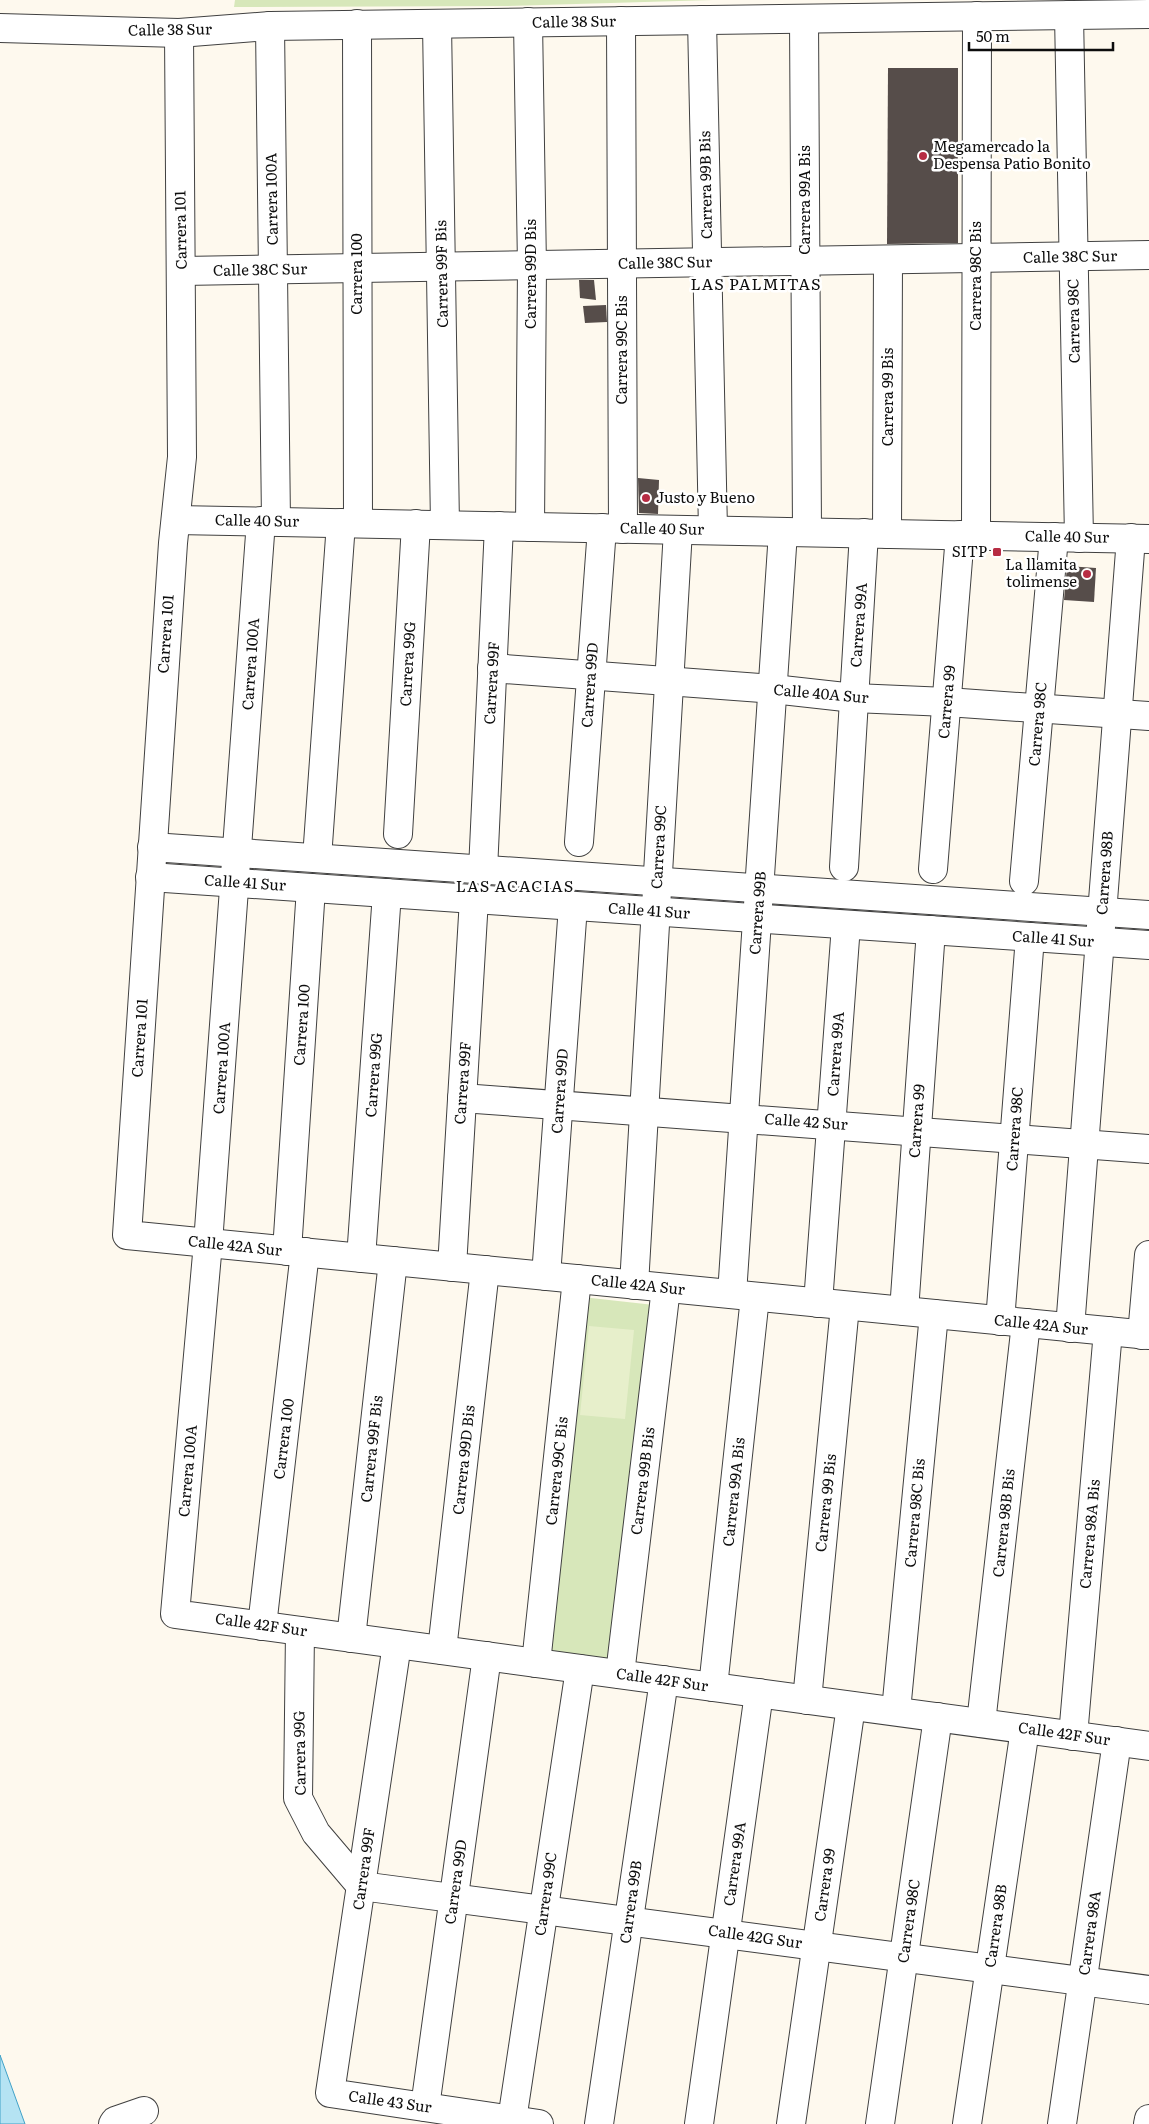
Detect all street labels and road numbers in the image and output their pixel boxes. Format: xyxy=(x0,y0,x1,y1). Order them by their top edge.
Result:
street label: Calle 38 Sur xyxy=(532,8,616,33)
street label: Calle 38 Sur xyxy=(128,16,212,41)
street label: Carrera 99B Bis xyxy=(692,130,717,239)
street label: Carrera 99A Bis xyxy=(792,145,815,255)
street label: Carrera 100A xyxy=(258,153,283,246)
street label: Carrera 101 xyxy=(167,190,192,270)
street label: Carrera 99D Bis xyxy=(518,219,541,329)
street label: Carrera 99F Bis xyxy=(428,220,453,328)
street label: Carrera 98C Bis xyxy=(963,221,986,331)
street label: Carrera 100 xyxy=(344,233,367,315)
street label: Calle 38C Sur xyxy=(1023,243,1117,268)
street label: Calle 38C Sur xyxy=(618,249,712,274)
street label: Calle 38C Sur xyxy=(213,256,307,281)
street label: Carrera 98C xyxy=(1060,278,1085,364)
street label: Carrera 99C Bis xyxy=(609,295,632,404)
street label: Carrera 99 Bis xyxy=(875,348,898,446)
street label: Calle 40 Sur xyxy=(215,507,299,532)
street label: Calle 40 Sur xyxy=(620,515,704,540)
street label: Calle 40 Sur xyxy=(1025,523,1109,548)
street label: Carrera 99A xyxy=(843,582,872,668)
street label: Carrera 101 xyxy=(150,594,179,674)
street label: Carrera 100A xyxy=(235,617,264,711)
street label: Carrera 99G xyxy=(393,621,420,707)
street label: Carrera 99F xyxy=(477,641,504,725)
street label: Carrera 99D xyxy=(574,642,603,728)
street label: Carrera 99 xyxy=(931,664,960,740)
street label: Calle 40A Sur xyxy=(773,677,870,708)
street label: Carrera 98C xyxy=(1021,681,1052,767)
street label: Carrera 99C xyxy=(644,804,671,890)
street label: Carrera 98B xyxy=(1089,830,1118,916)
street label: Calle 41 Sur xyxy=(203,867,287,896)
street label: Carrera 99B xyxy=(742,870,771,955)
street label: Calle 41 Sur xyxy=(607,895,691,924)
street label: Calle 41 Sur xyxy=(1011,923,1095,952)
street label: Carrera 100 xyxy=(286,983,315,1066)
street label: Carrera 101 xyxy=(124,998,153,1078)
street label: Carrera 99A xyxy=(820,1011,849,1097)
street label: Carrera 100A xyxy=(206,1021,235,1115)
street label: Carrera 99G xyxy=(358,1032,387,1118)
street label: Carrera 99F xyxy=(447,1041,476,1125)
street label: Carrera 99D xyxy=(544,1048,573,1134)
street label: Carrera 99 xyxy=(901,1083,930,1159)
street label: Carrera 98C xyxy=(999,1086,1028,1172)
street label: Calle 42 Sur xyxy=(764,1106,849,1135)
street label: Calle 42A Sur xyxy=(187,1228,283,1261)
street label: Calle 42A Sur xyxy=(590,1267,686,1300)
street label: Calle 42A Sur xyxy=(993,1307,1089,1340)
street label: Carrera 99F Bis xyxy=(353,1394,388,1504)
street label: Carrera 100 xyxy=(266,1397,299,1481)
street label: Carrera 99D Bis xyxy=(445,1404,480,1516)
street label: Carrera 99C Bis xyxy=(538,1415,573,1526)
street label: Carrera 100A xyxy=(171,1424,202,1518)
street label: Carrera 99B Bis xyxy=(623,1425,660,1536)
street label: Carrera 99A Bis xyxy=(715,1436,750,1548)
street label: Carrera 99 Bis xyxy=(808,1452,841,1553)
street label: Carrera 98C Bis xyxy=(897,1457,930,1568)
street label: Carrera 98B Bis xyxy=(985,1467,1020,1578)
street label: Carrera 98A Bis xyxy=(1072,1478,1105,1590)
street label: Calle 42F Sur xyxy=(214,1606,309,1641)
street label: Calle 42F Sur xyxy=(615,1661,710,1696)
street label: Carrera 99G xyxy=(286,1710,311,1796)
street label: Calle 42F Sur xyxy=(1017,1715,1112,1750)
street label: Carrera 99A xyxy=(716,1820,751,1907)
street label: Carrera 99F xyxy=(345,1826,380,1912)
street label: Carrera 99D xyxy=(437,1838,472,1926)
street label: Carrera 99 xyxy=(807,1846,840,1923)
street label: Carrera 99C xyxy=(527,1850,562,1937)
street label: Carrera 99B xyxy=(612,1859,647,1945)
street label: Carrera 98C xyxy=(890,1877,925,1964)
street label: Carrera 98B xyxy=(977,1882,1012,1969)
street label: Carrera 98A xyxy=(1071,1889,1106,1977)
street label: Calle 42G Sur xyxy=(707,1918,804,1953)
street label: Calle 43 Sur xyxy=(347,2083,433,2118)

